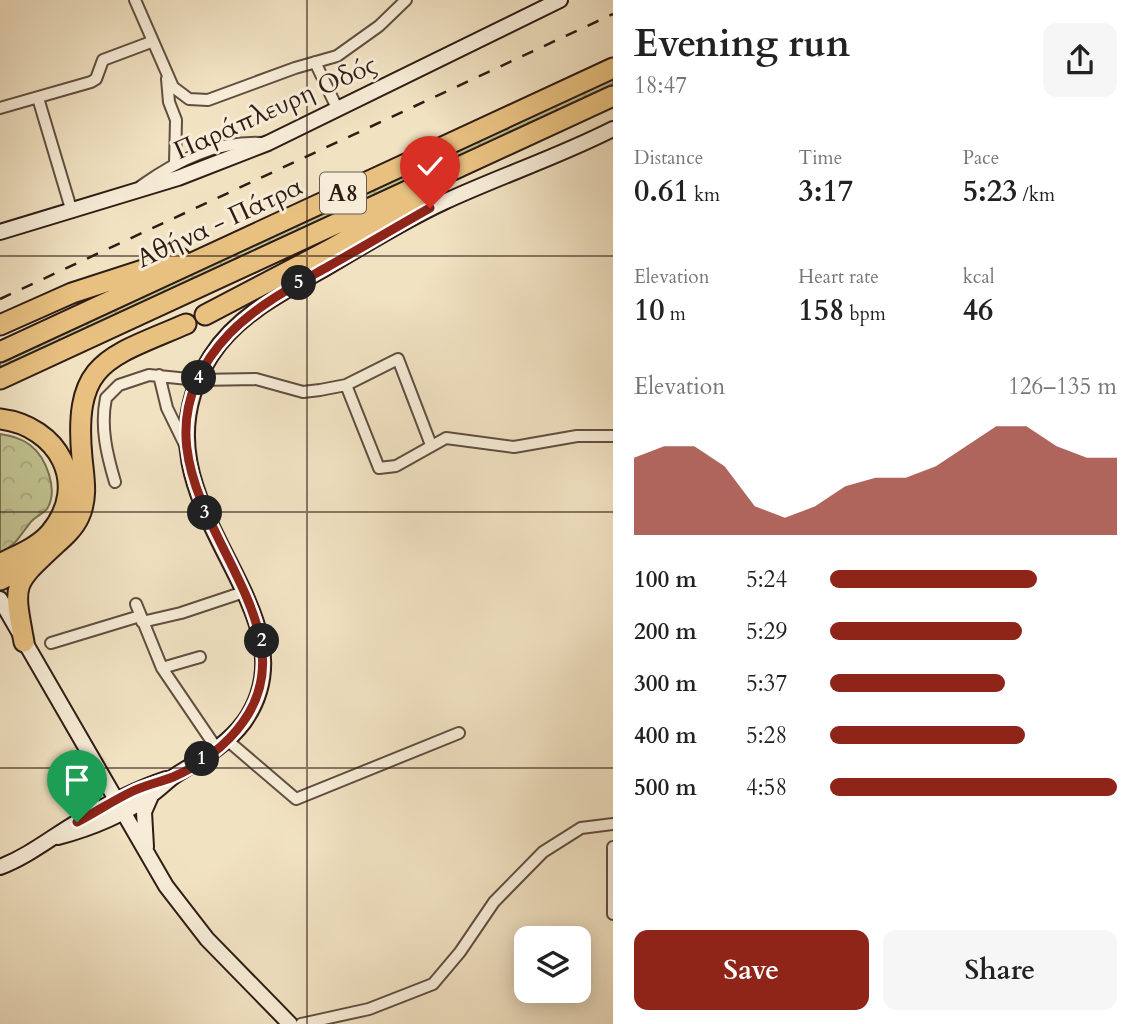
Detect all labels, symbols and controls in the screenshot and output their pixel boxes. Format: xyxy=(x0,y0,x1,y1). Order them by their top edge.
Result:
text: Evening run xyxy=(634,18,850,70)
button: share xyxy=(1043,23,1117,97)
street label: Παράπλευρη Οδός xyxy=(168,47,382,168)
text: 18:47 xyxy=(634,70,687,101)
pin xyxy=(400,136,460,208)
text: Distance xyxy=(634,145,703,171)
text: Time xyxy=(798,145,842,171)
text: Pace xyxy=(963,145,999,171)
icon: check xyxy=(411,147,449,185)
street label: Αθήνα - Πάτρα xyxy=(131,169,308,276)
text: 0.61 xyxy=(634,171,689,212)
text: 3:17 xyxy=(798,171,853,212)
text: 5:23 xyxy=(963,171,1017,212)
road number: Α8 xyxy=(320,173,366,214)
text: km xyxy=(689,182,720,208)
text: /km xyxy=(1017,182,1055,208)
text: Elevation xyxy=(634,264,709,290)
text: Heart rate xyxy=(798,264,879,290)
text: kcal xyxy=(963,264,995,290)
pin: 5 xyxy=(282,266,316,300)
text: 5 xyxy=(294,269,303,295)
text: 10 xyxy=(634,290,665,331)
text: 158 xyxy=(798,290,844,331)
text: 46 xyxy=(963,290,993,331)
text: m xyxy=(665,301,686,327)
text: bpm xyxy=(844,301,886,327)
pin: 4 xyxy=(182,360,216,396)
text: 4 xyxy=(194,364,203,390)
text: Elevation xyxy=(634,371,725,402)
text: 126–135 m xyxy=(1008,371,1117,402)
pin: 3 xyxy=(188,496,222,530)
text: 3 xyxy=(200,499,209,525)
text: 100 m xyxy=(634,564,697,595)
text: 5:24 xyxy=(746,564,787,595)
text: 200 m xyxy=(634,616,697,647)
text: 5:29 xyxy=(746,616,787,647)
pin: 2 xyxy=(244,624,280,658)
text: 2 xyxy=(257,627,266,653)
text: 300 m xyxy=(634,668,697,699)
text: 5:37 xyxy=(746,668,787,699)
text: 400 m xyxy=(634,720,697,751)
text: 5:28 xyxy=(746,720,787,751)
pin: 1 xyxy=(184,742,220,776)
text: 1 xyxy=(197,745,206,771)
pin xyxy=(47,750,107,822)
icon: arrive xyxy=(58,761,96,799)
text: 500 m xyxy=(634,772,697,803)
text: 4:58 xyxy=(746,772,787,803)
map controls xyxy=(514,926,591,1003)
button: layers xyxy=(514,926,591,1003)
button: Save xyxy=(634,930,869,1010)
button: Share xyxy=(883,930,1117,1010)

